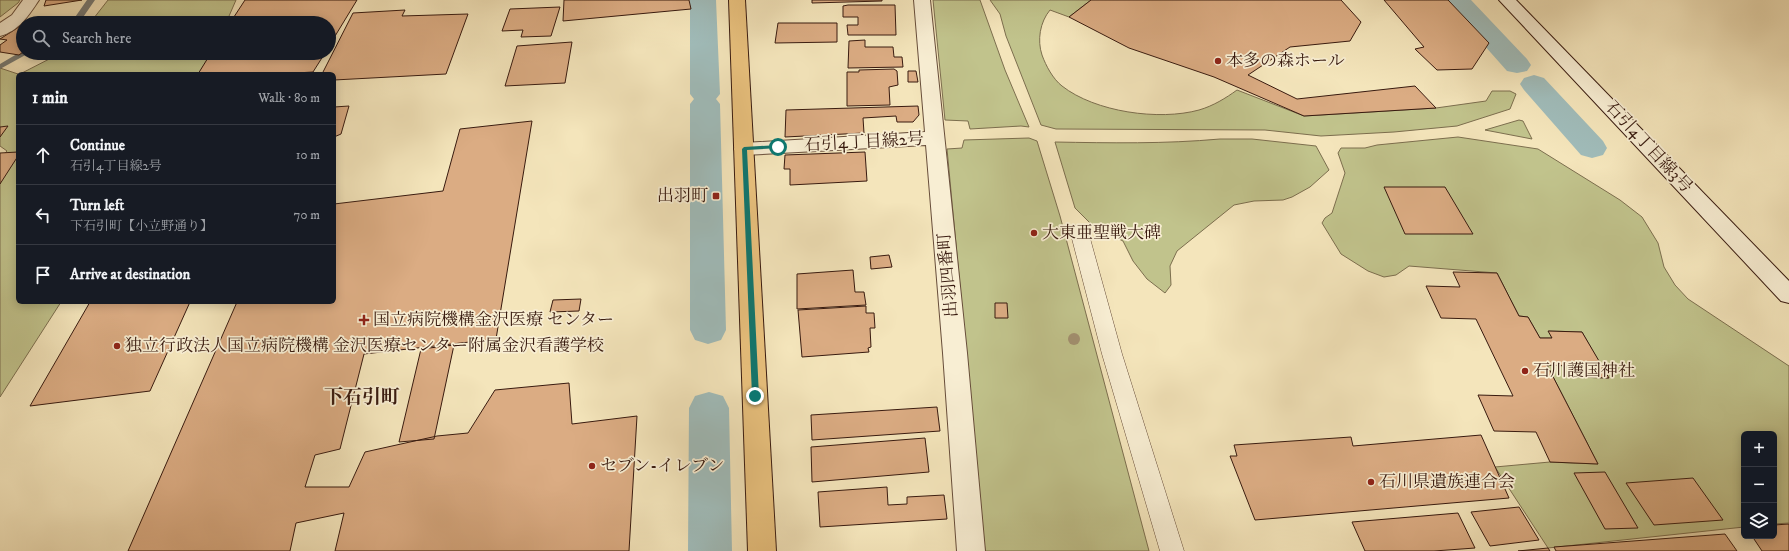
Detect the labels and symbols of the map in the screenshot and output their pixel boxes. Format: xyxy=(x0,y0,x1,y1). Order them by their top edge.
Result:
place label: 本多の森ホール xyxy=(1226,50,1345,72)
marker: 本多の森ホール xyxy=(1213,56,1223,66)
street label: 石引4丁目線3号 xyxy=(1601,96,1697,198)
street label: 石引4丁目線2号 xyxy=(803,128,925,156)
route start xyxy=(769,138,787,156)
place label: 出羽町 xyxy=(657,185,708,207)
marker: 出羽町 xyxy=(711,191,721,201)
place label: 大東亜聖戦大碑 xyxy=(1042,222,1161,244)
marker: 大東亜聖戦大碑 xyxy=(1029,228,1039,238)
street label: 出羽四番町 xyxy=(933,232,963,318)
place label: 国立病院機構金沢医療 センター xyxy=(373,309,614,331)
marker: 国立病院機構金沢医療 センター xyxy=(358,314,370,326)
place label: 独立行政法人国立病院機構 金沢医療センター附属金沢看護学校 xyxy=(125,335,604,357)
marker: 独立行政法人国立病院機構 金沢医療センター附属金沢看護学校 xyxy=(112,341,122,351)
place label: 石川護国神社 xyxy=(1533,360,1635,382)
marker: 石川護国神社 xyxy=(1520,366,1530,376)
district label: 下石引町 xyxy=(324,386,400,409)
route end xyxy=(746,387,764,405)
place label: セブン-イレブン xyxy=(600,455,725,477)
marker: セブン-イレブン xyxy=(587,461,597,471)
place label: 石川県遺族連合会 xyxy=(1379,471,1515,493)
marker: 石川県遺族連合会 xyxy=(1366,477,1376,487)

